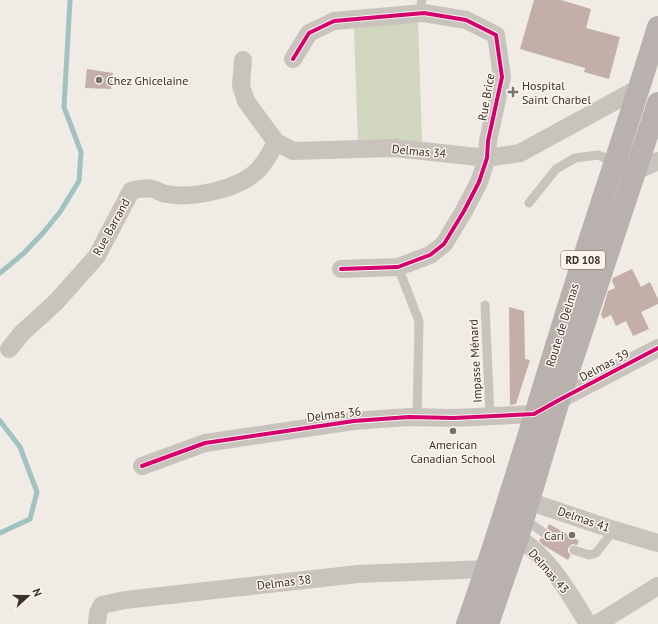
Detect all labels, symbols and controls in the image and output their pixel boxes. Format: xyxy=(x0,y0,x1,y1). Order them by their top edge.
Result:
street label: Rue Brice xyxy=(474,72,498,122)
place label: Chez Ghicelaine xyxy=(107,73,188,88)
marker: Chez Ghicelaine xyxy=(94,75,104,85)
place label: Hospital Saint Charbel xyxy=(522,78,591,107)
marker: Hospital Saint Charbel xyxy=(507,86,519,98)
street label: Delmas 34 xyxy=(391,141,447,161)
street label: Rue Barrand xyxy=(89,196,133,258)
road number: RD 108 xyxy=(561,251,605,269)
street label: Route de Delmas xyxy=(542,281,582,369)
street label: Impasse Ménard xyxy=(465,319,485,403)
street label: Delmas 39 xyxy=(576,346,632,384)
street label: Delmas 36 xyxy=(306,403,362,425)
marker: American Canadian School xyxy=(448,426,458,436)
place label: American Canadian School xyxy=(410,437,496,466)
street label: Delmas 41 xyxy=(556,503,612,535)
place label: Cari xyxy=(544,528,564,543)
marker: Cari xyxy=(567,530,577,540)
street label: Delmas 43 xyxy=(525,546,573,596)
street label: Delmas 38 xyxy=(256,571,312,593)
north arrow xyxy=(8,576,48,616)
text: N xyxy=(30,587,45,598)

